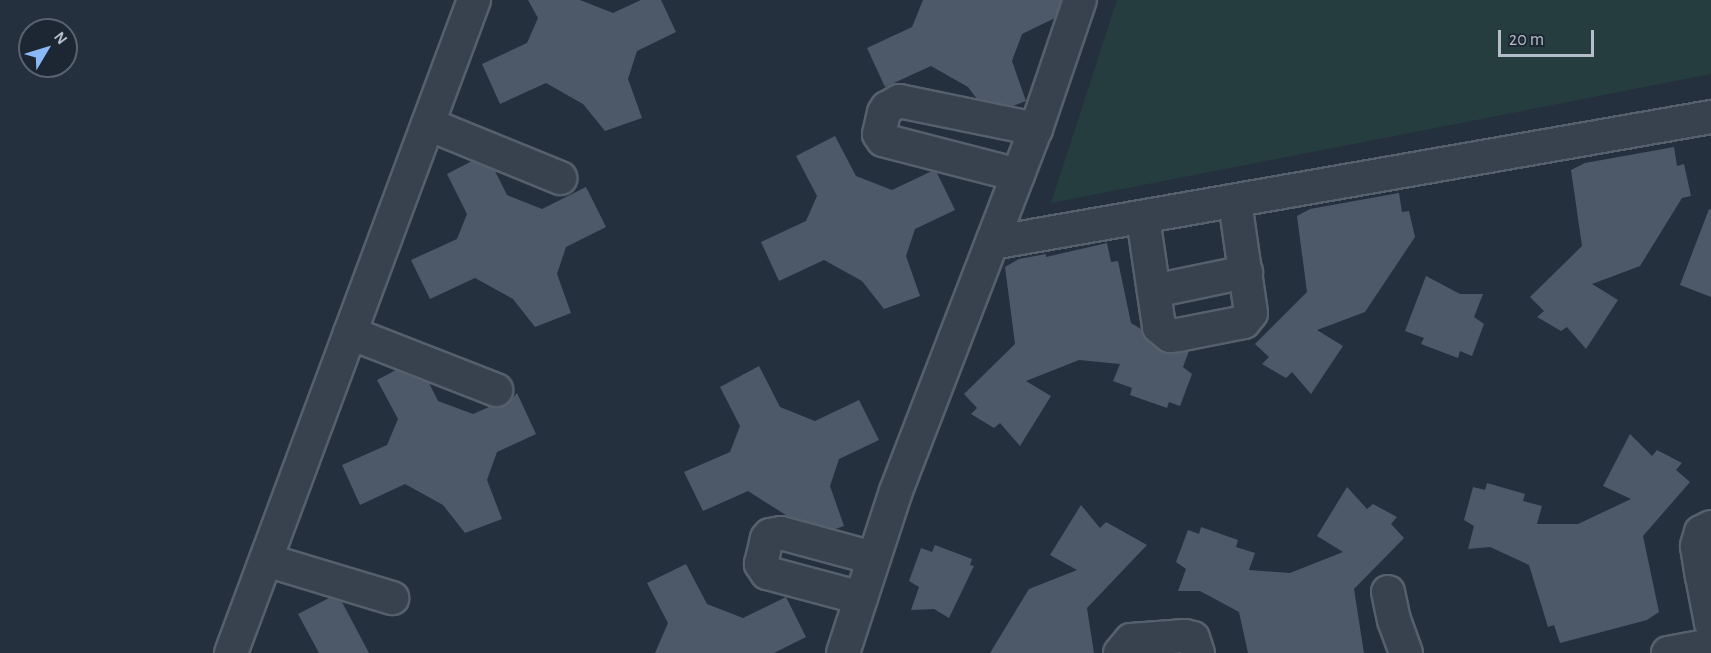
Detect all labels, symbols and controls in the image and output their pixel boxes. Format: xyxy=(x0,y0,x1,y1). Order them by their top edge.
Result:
north arrow xyxy=(18,18,78,78)
scale bar xyxy=(1501,18,1597,56)
text: N xyxy=(51,29,70,47)
text: 20 m xyxy=(1509,31,1544,49)

